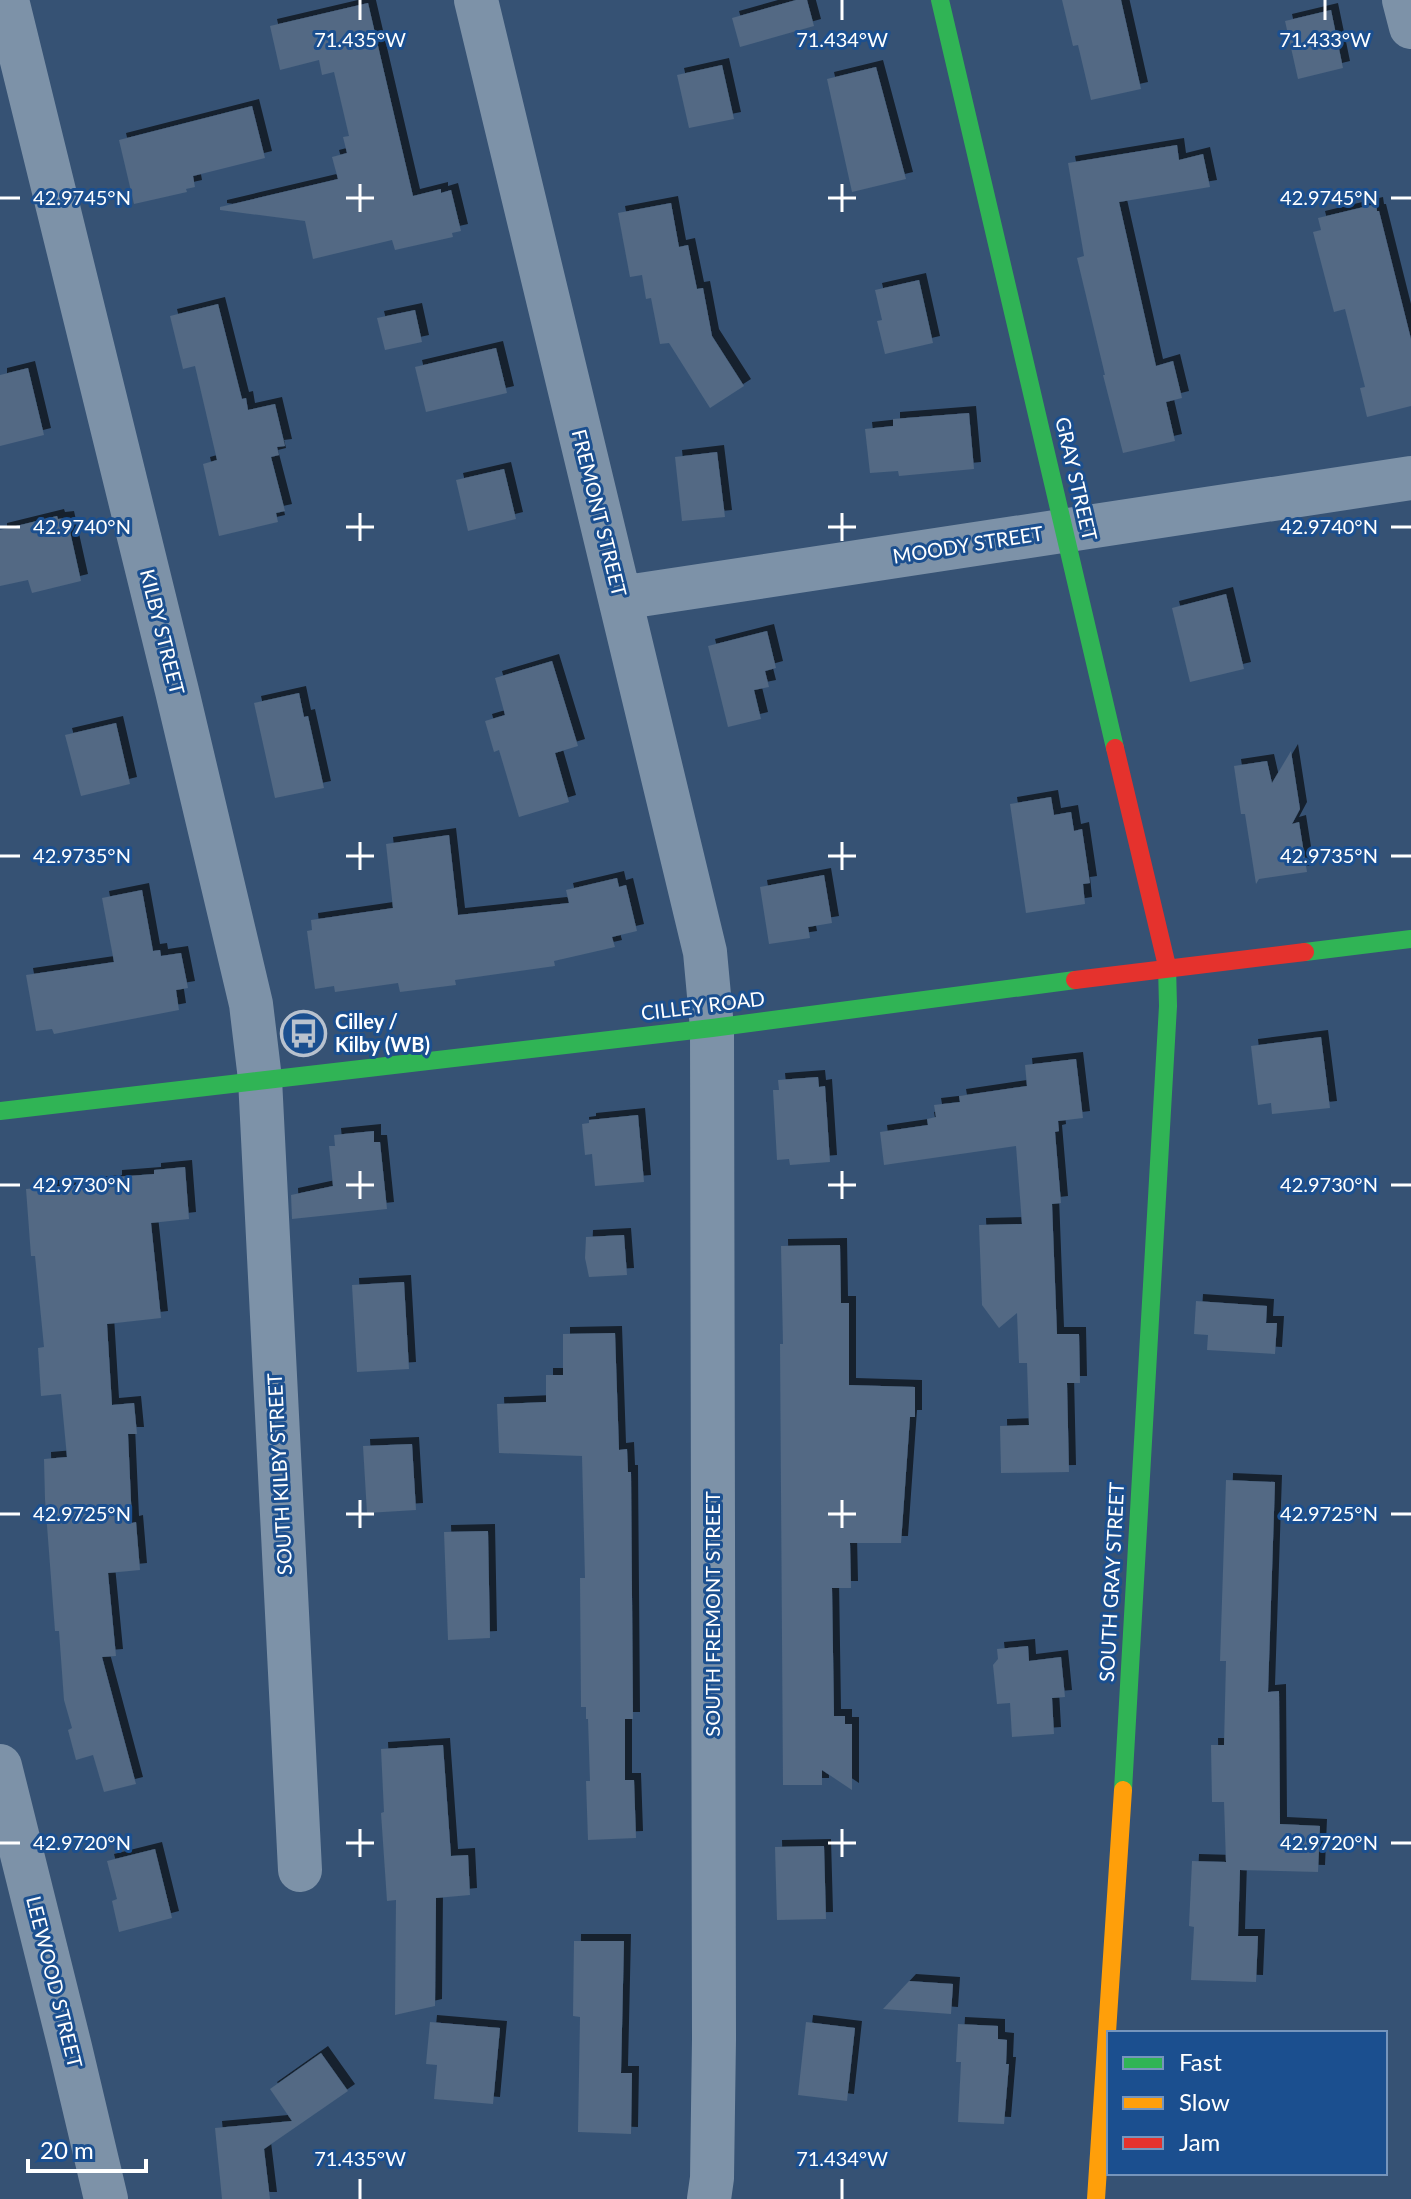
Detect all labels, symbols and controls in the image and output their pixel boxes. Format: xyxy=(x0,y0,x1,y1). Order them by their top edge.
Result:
text: 71.435°W xyxy=(314,27,406,51)
text: 71.434°W xyxy=(796,27,888,51)
text: 71.433°W xyxy=(1279,27,1371,51)
text: 42.9745°N xyxy=(33,185,131,209)
text: 42.9745°N xyxy=(1280,185,1378,209)
street label: GRAY STREET xyxy=(1051,415,1103,543)
street label: FREMONT STREET xyxy=(568,427,632,599)
text: 42.9740°N xyxy=(33,514,131,538)
text: 42.9740°N xyxy=(1280,514,1378,538)
street label: MOODY STREET xyxy=(891,520,1045,568)
street label: KILBY STREET xyxy=(136,567,190,697)
text: 42.9735°N xyxy=(33,843,131,867)
text: 42.9735°N xyxy=(1280,843,1378,867)
street label: CILLEY ROAD xyxy=(640,986,766,1025)
place label: Cilley / Kilby (WB) xyxy=(335,1009,430,1056)
bus stop icon: Cilley / Kilby (WB) xyxy=(280,1010,328,1058)
text: 42.9730°N xyxy=(33,1172,131,1196)
text: 42.9730°N xyxy=(1280,1172,1378,1196)
street label: SOUTH KILBY STREET xyxy=(262,1372,296,1576)
street label: SOUTH GRAY STREET xyxy=(1094,1481,1128,1682)
street label: SOUTH FREMONT STREET xyxy=(700,1491,724,1737)
text: 42.9725°N xyxy=(33,1501,131,1525)
text: 42.9725°N xyxy=(1280,1501,1378,1525)
text: 42.9720°N xyxy=(33,1830,131,1854)
text: 42.9720°N xyxy=(1280,1830,1378,1854)
street label: LEEWOOD STREET xyxy=(22,1893,88,2070)
legend xyxy=(1107,2031,1387,2175)
text: Fast xyxy=(1179,2047,1222,2076)
text: Slow xyxy=(1179,2087,1230,2116)
scale bar xyxy=(28,2123,146,2173)
text: Jam xyxy=(1179,2127,1220,2156)
text: 20 m xyxy=(40,2135,94,2164)
text: 71.435°W xyxy=(314,2146,406,2170)
text: 71.434°W xyxy=(796,2146,888,2170)

